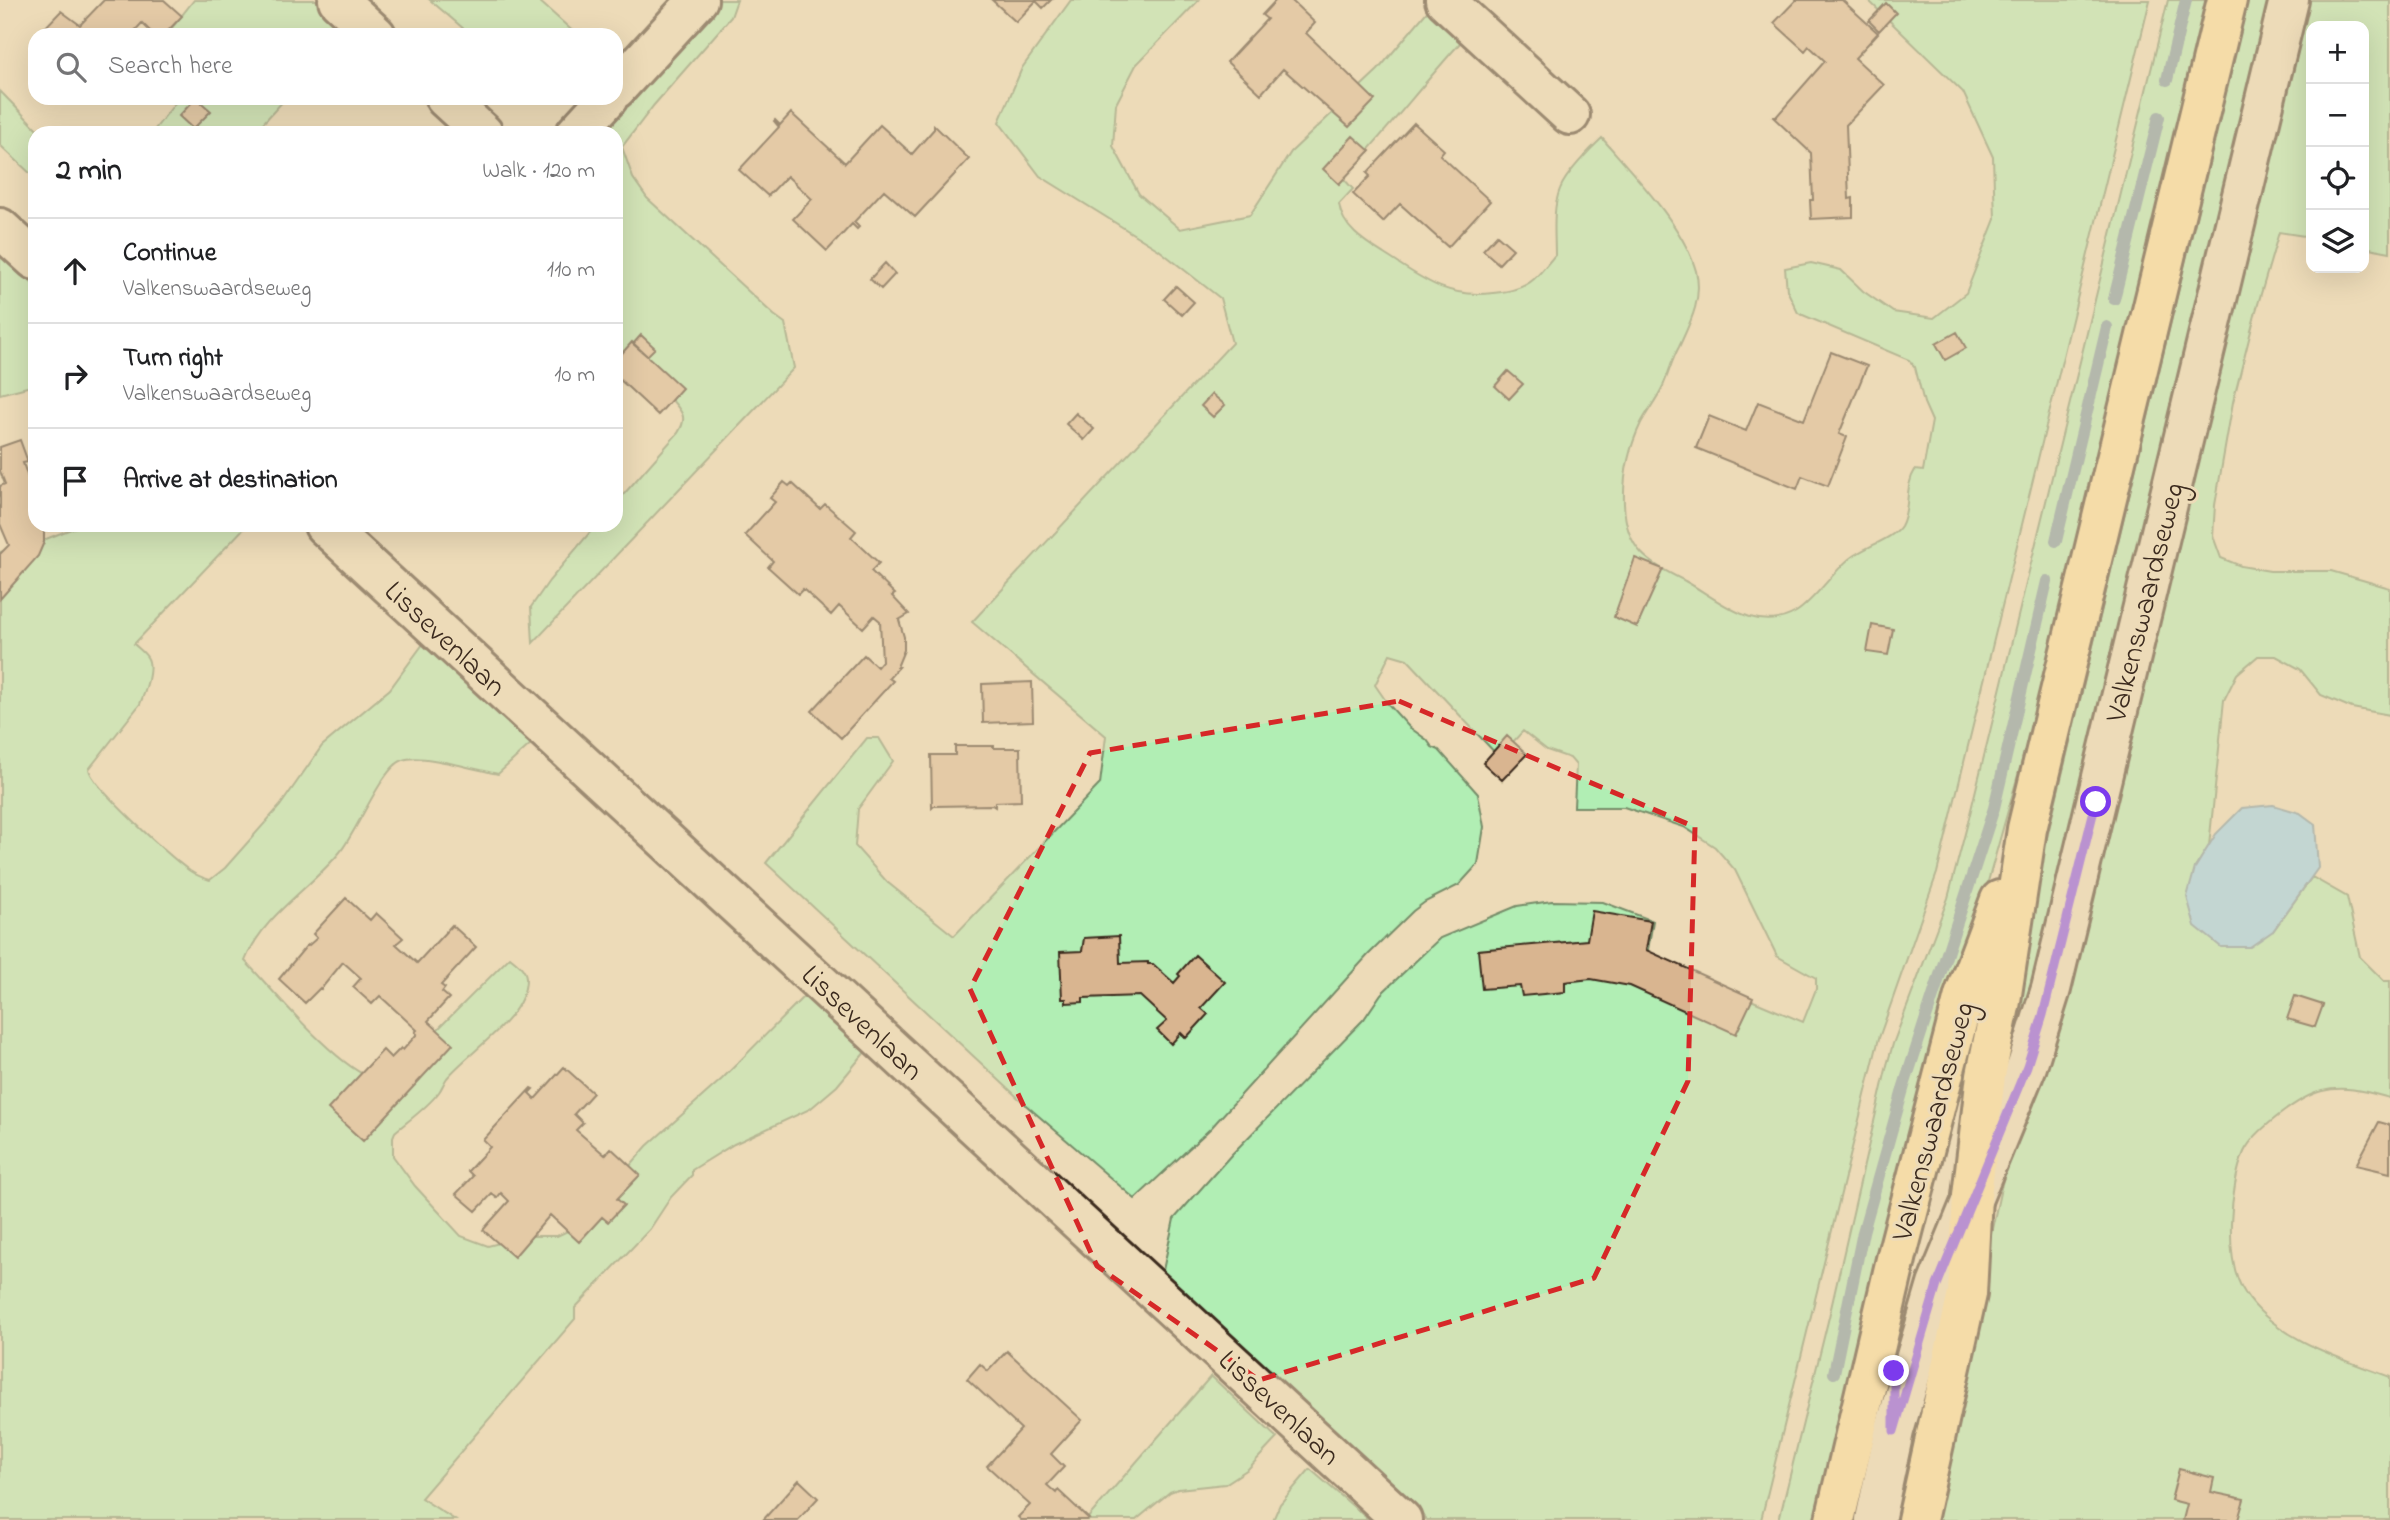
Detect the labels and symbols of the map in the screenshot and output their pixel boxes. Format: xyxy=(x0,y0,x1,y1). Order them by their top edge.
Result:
street label: Valkenswaardseweg xyxy=(2096,478,2198,728)
street label: Lissevenlaan xyxy=(373,572,515,709)
route start xyxy=(2080,786,2111,817)
street label: Lissevenlaan xyxy=(790,956,932,1093)
street label: Valkenswaardseweg xyxy=(1882,997,1988,1247)
street label: Lissevenlaan xyxy=(1207,1341,1349,1478)
route end xyxy=(1878,1355,1909,1386)

